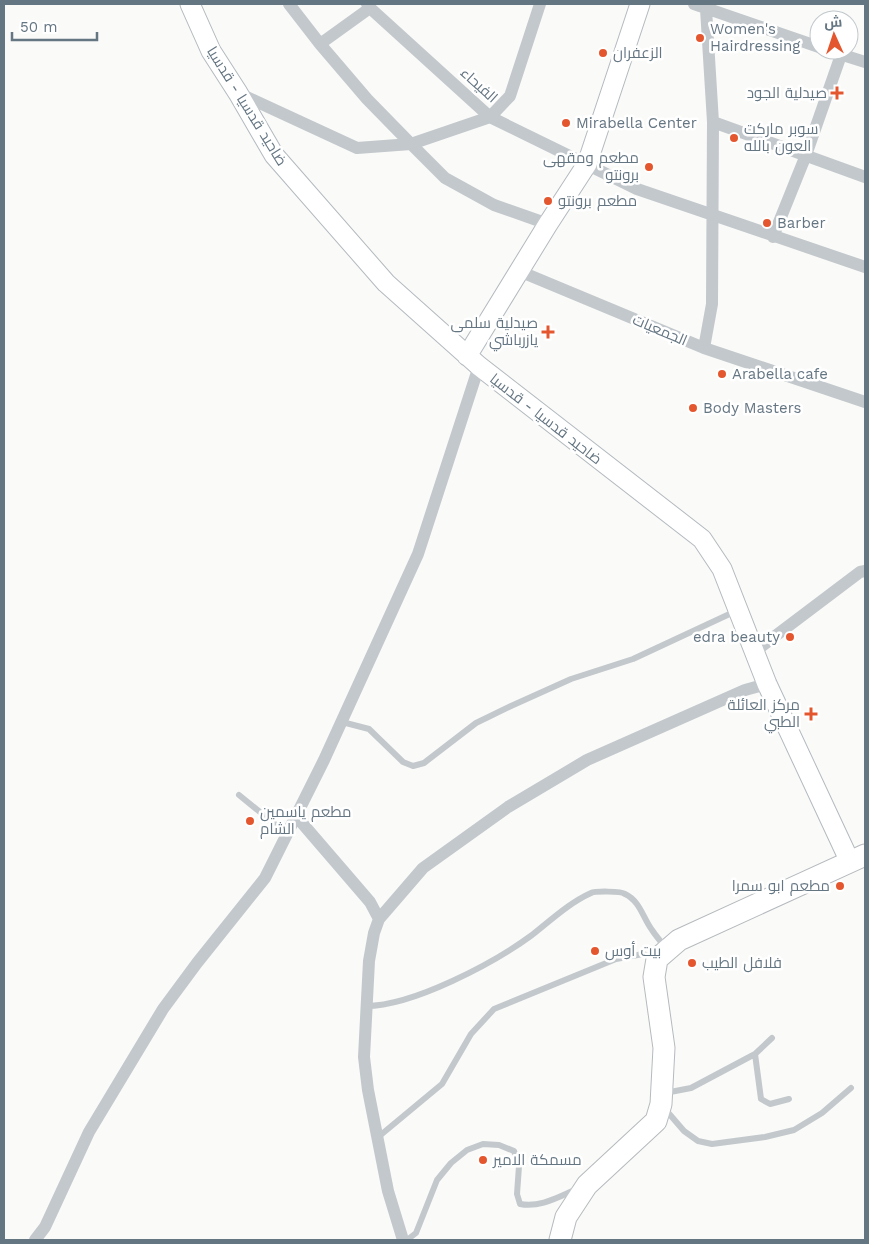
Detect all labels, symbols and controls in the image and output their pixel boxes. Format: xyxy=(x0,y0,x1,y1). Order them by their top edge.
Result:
scale bar xyxy=(12,10,98,42)
north arrow xyxy=(809,10,859,60)
text: ش xyxy=(824,14,843,31)
text: 50 m xyxy=(20,18,57,36)
place label: Women's Hairdressing xyxy=(710,20,800,55)
marker: Women's Hairdressing xyxy=(694,32,706,44)
street label: ضاحيد قدسيا - قدسيا xyxy=(203,43,291,169)
place label: الزعفران xyxy=(613,44,663,63)
marker: الزعفران xyxy=(597,47,609,59)
street label: الفيحاء xyxy=(457,64,501,106)
place label: صيدلية الجود xyxy=(747,84,827,102)
marker: صيدلية الجود xyxy=(831,87,843,99)
place label: Mirabella Center xyxy=(576,114,697,132)
marker: Mirabella Center xyxy=(560,117,572,129)
place label: سوبر ماركت العون بالله xyxy=(744,120,818,156)
marker: سوبر ماركت العون بالله xyxy=(728,132,740,144)
place label: مطعم ومقهى برونتو xyxy=(543,149,639,184)
marker: مطعم ومقهى برونتو xyxy=(643,161,655,173)
place label: مطعم برونتو xyxy=(558,192,637,211)
marker: مطعم برونتو xyxy=(542,195,554,207)
place label: Barber xyxy=(777,214,826,232)
marker: Barber xyxy=(761,217,773,229)
street label: الجمعيات xyxy=(630,310,690,350)
place label: صيدلية سلمى يازرباشي xyxy=(451,314,538,352)
marker: صيدلية سلمى يازرباشي xyxy=(542,326,554,338)
place label: Arabella cafe xyxy=(732,365,828,383)
marker: Arabella cafe xyxy=(716,368,728,380)
street label: ضاحيد قدسيا - قدسيا xyxy=(486,370,606,468)
place label: Body Masters xyxy=(703,399,802,417)
marker: Body Masters xyxy=(687,402,699,414)
place label: edra beauty xyxy=(693,628,780,646)
marker: edra beauty xyxy=(784,631,796,643)
place label: مركز العائلة الطبي xyxy=(727,696,800,734)
marker: مركز العائلة الطبي xyxy=(804,707,818,721)
place label: مطعم ياسمين الشام xyxy=(260,803,351,839)
marker: مطعم ياسمين الشام xyxy=(244,815,256,827)
place label: مطعم ابو سمرا xyxy=(732,877,830,896)
marker: مطعم ابو سمرا xyxy=(834,880,846,892)
place label: بيت أوس xyxy=(605,941,661,961)
marker: بيت أوس xyxy=(589,945,601,957)
place label: فلافل الطيب xyxy=(702,954,782,973)
marker: فلافل الطيب xyxy=(686,957,698,969)
place label: مسمكة الامير xyxy=(492,1151,582,1169)
marker: مسمكة الامير xyxy=(477,1154,489,1166)

